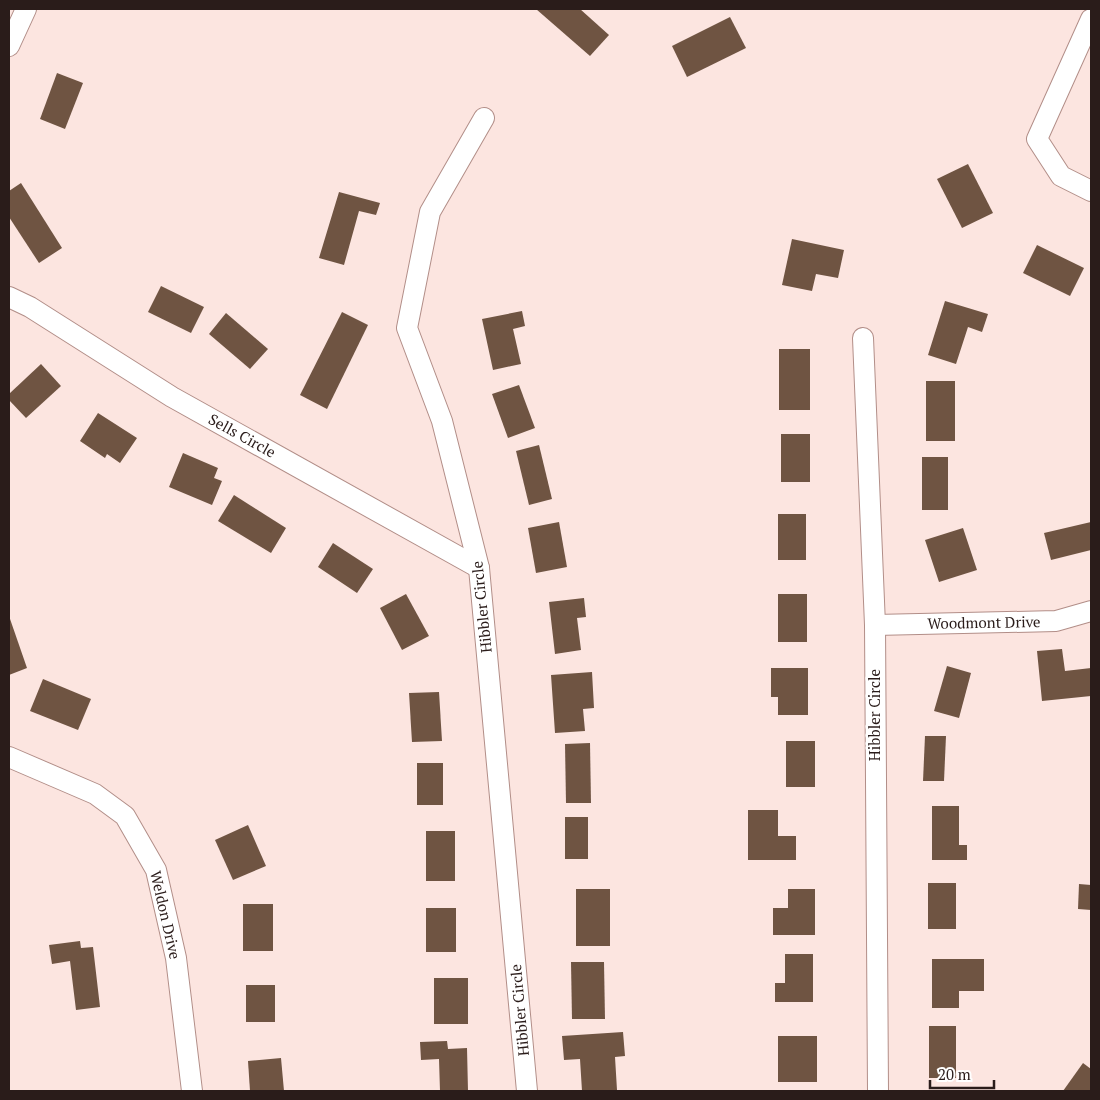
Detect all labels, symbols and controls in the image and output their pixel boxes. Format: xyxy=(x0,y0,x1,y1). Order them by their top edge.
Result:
street label: Sells Circle xyxy=(205,409,280,462)
street label: Hibbler Circle xyxy=(466,560,496,654)
street label: Woodmont Drive xyxy=(927,611,1041,633)
street label: Hibbler Circle xyxy=(864,669,884,761)
street label: Weldon Drive xyxy=(146,869,186,961)
street label: Hibbler Circle xyxy=(505,963,533,1057)
scale bar xyxy=(930,1058,994,1090)
text: 20 m xyxy=(938,1064,971,1084)

